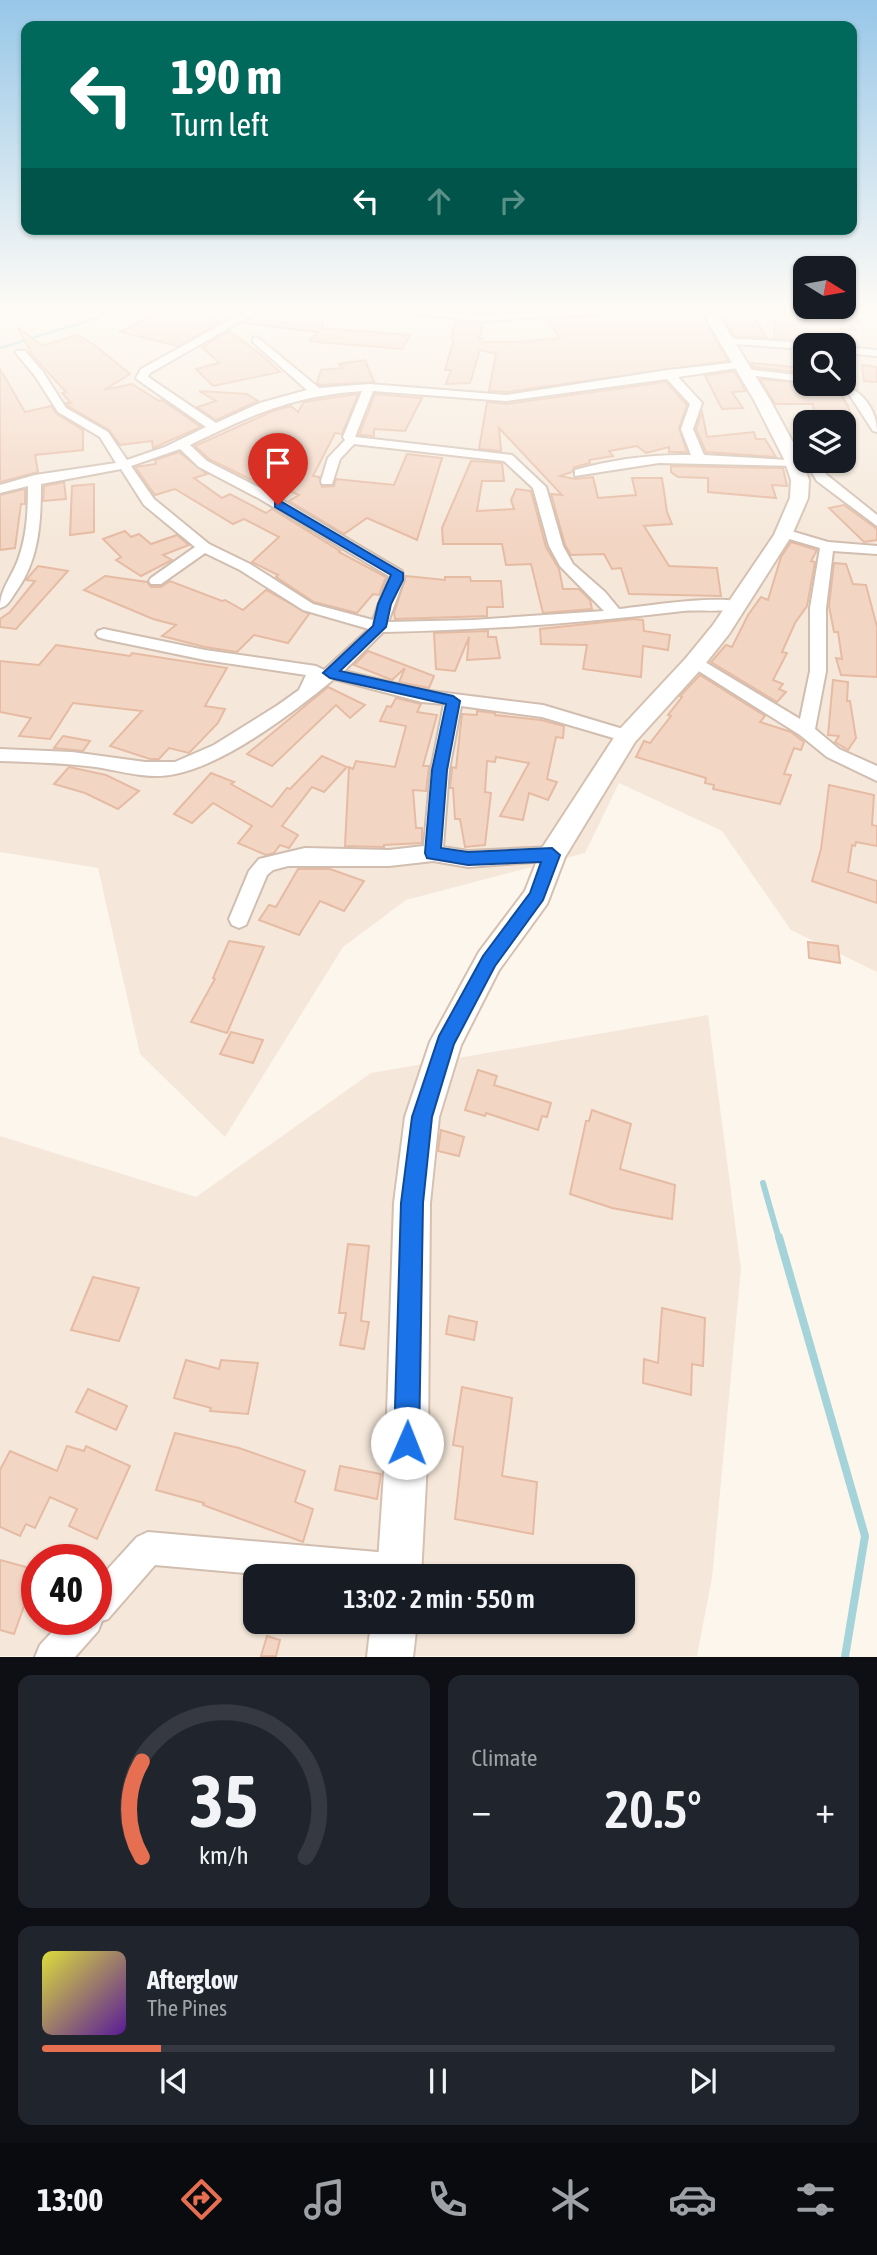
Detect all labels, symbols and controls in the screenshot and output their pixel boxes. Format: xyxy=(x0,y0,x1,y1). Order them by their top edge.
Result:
text: 190 m xyxy=(171,48,282,104)
icon: left xyxy=(56,49,147,140)
text: Turn left xyxy=(171,106,269,143)
icon: left xyxy=(347,182,385,220)
icon: ahead xyxy=(420,182,458,220)
icon: right xyxy=(493,182,531,220)
north arrow xyxy=(793,256,856,318)
map controls xyxy=(793,256,856,473)
button: search xyxy=(793,333,856,396)
button: layers xyxy=(793,410,856,473)
pin xyxy=(248,433,308,505)
icon: arrive xyxy=(259,444,297,482)
position arrow xyxy=(370,1406,444,1480)
speed limit sign: 40 xyxy=(21,1544,112,1635)
text: 13:02 · 2 min · 550 m xyxy=(343,1584,535,1614)
text: Climate xyxy=(472,1745,537,1771)
text: 35 xyxy=(190,1760,258,1843)
text: 20.5° xyxy=(605,1779,702,1839)
text: − xyxy=(472,1788,491,1831)
text: + xyxy=(815,1788,835,1831)
text: km/h xyxy=(199,1841,249,1869)
text: Afterglow xyxy=(147,1965,238,1995)
text: The Pines xyxy=(147,1995,227,2021)
icon: previous xyxy=(155,2062,193,2100)
icon: pause xyxy=(419,2062,457,2100)
icon: next xyxy=(684,2062,722,2100)
icon: directions xyxy=(177,2175,226,2224)
icon: music xyxy=(300,2175,349,2224)
icon: phone xyxy=(423,2175,472,2224)
icon: climate xyxy=(546,2175,595,2224)
icon: car xyxy=(668,2175,717,2224)
icon: filters xyxy=(791,2175,840,2224)
text: 13:00 xyxy=(37,2181,103,2218)

